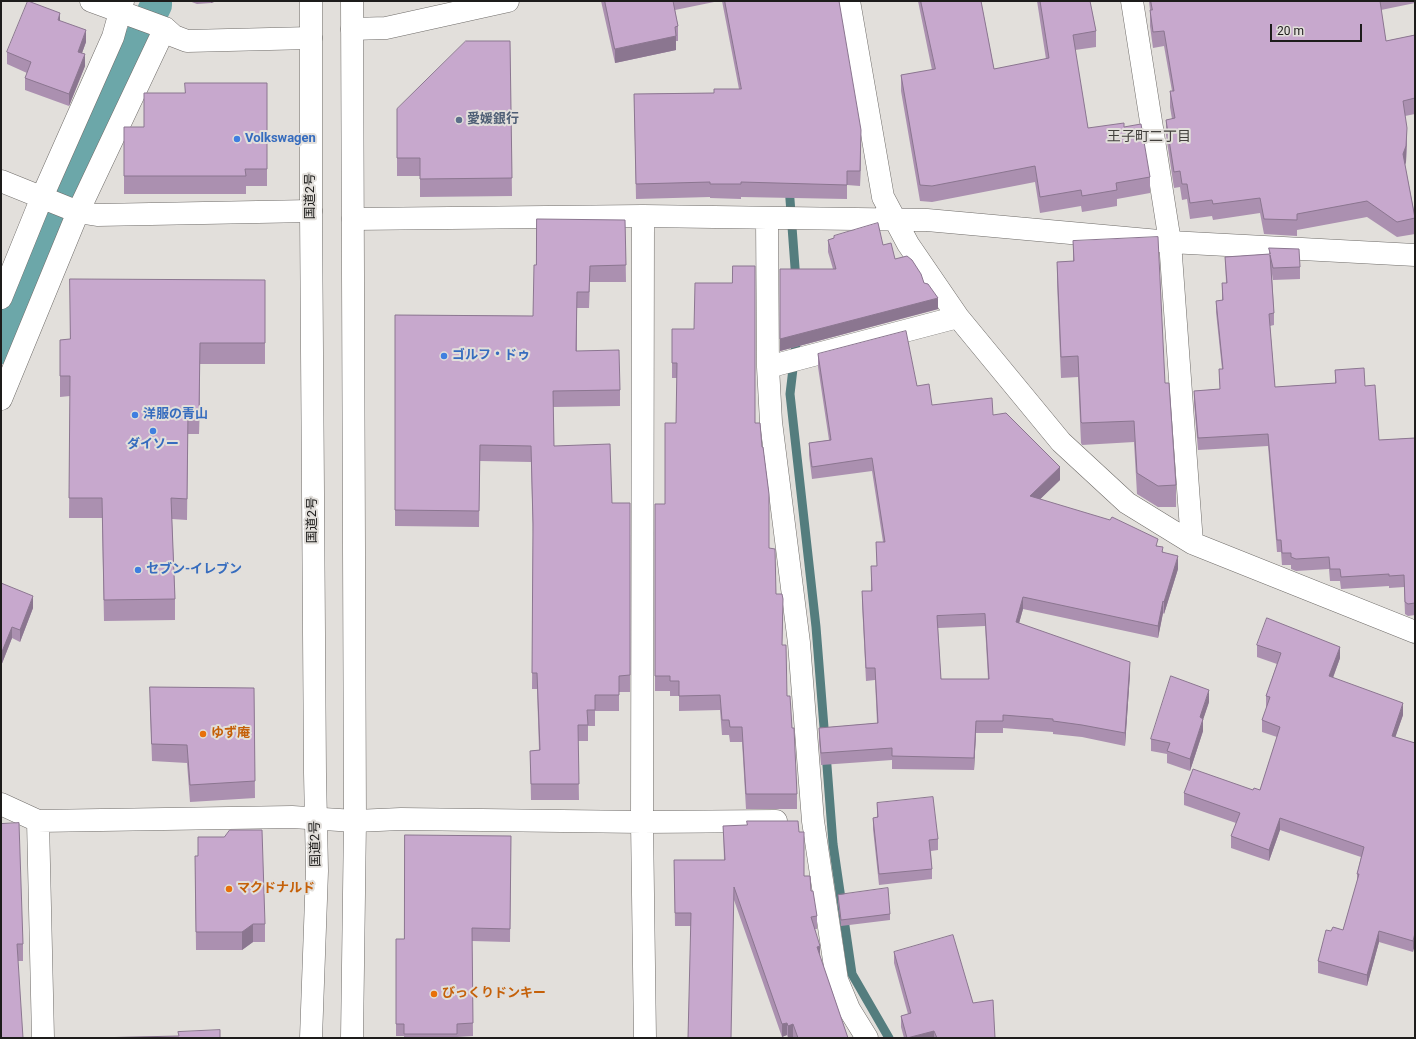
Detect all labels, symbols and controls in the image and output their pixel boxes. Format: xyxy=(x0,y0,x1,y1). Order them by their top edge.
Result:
scale bar xyxy=(1272,16,1364,42)
text: 20 m xyxy=(1277,24,1304,38)
place label: 愛媛銀行 xyxy=(467,112,519,128)
marker: 愛媛銀行 xyxy=(454,115,464,125)
district label: 王子町二丁目 xyxy=(1107,129,1191,145)
place label: Volkswagen xyxy=(245,131,316,147)
marker: Volkswagen xyxy=(232,134,242,144)
street label: 国道2号 xyxy=(303,173,319,219)
place label: ゴルフ・ドゥ xyxy=(452,348,530,364)
marker: ゴルフ・ドゥ xyxy=(439,351,449,361)
place label: 洋服の青山 xyxy=(143,407,208,423)
marker: 洋服の青山 xyxy=(130,410,140,420)
marker: ダイソー xyxy=(148,426,158,436)
place label: ダイソー xyxy=(127,437,179,453)
street label: 国道2号 xyxy=(305,497,321,543)
place label: セブン-イレブン xyxy=(146,562,242,578)
marker: セブン-イレブン xyxy=(133,565,143,575)
place label: ゆず庵 xyxy=(211,726,250,742)
marker: ゆず庵 xyxy=(198,729,208,739)
street label: 国道2号 xyxy=(308,821,324,867)
place label: マクドナルド xyxy=(237,881,315,897)
marker: マクドナルド xyxy=(224,884,234,894)
place label: びっくりドンキー xyxy=(442,986,546,1002)
marker: びっくりドンキー xyxy=(429,989,439,999)

